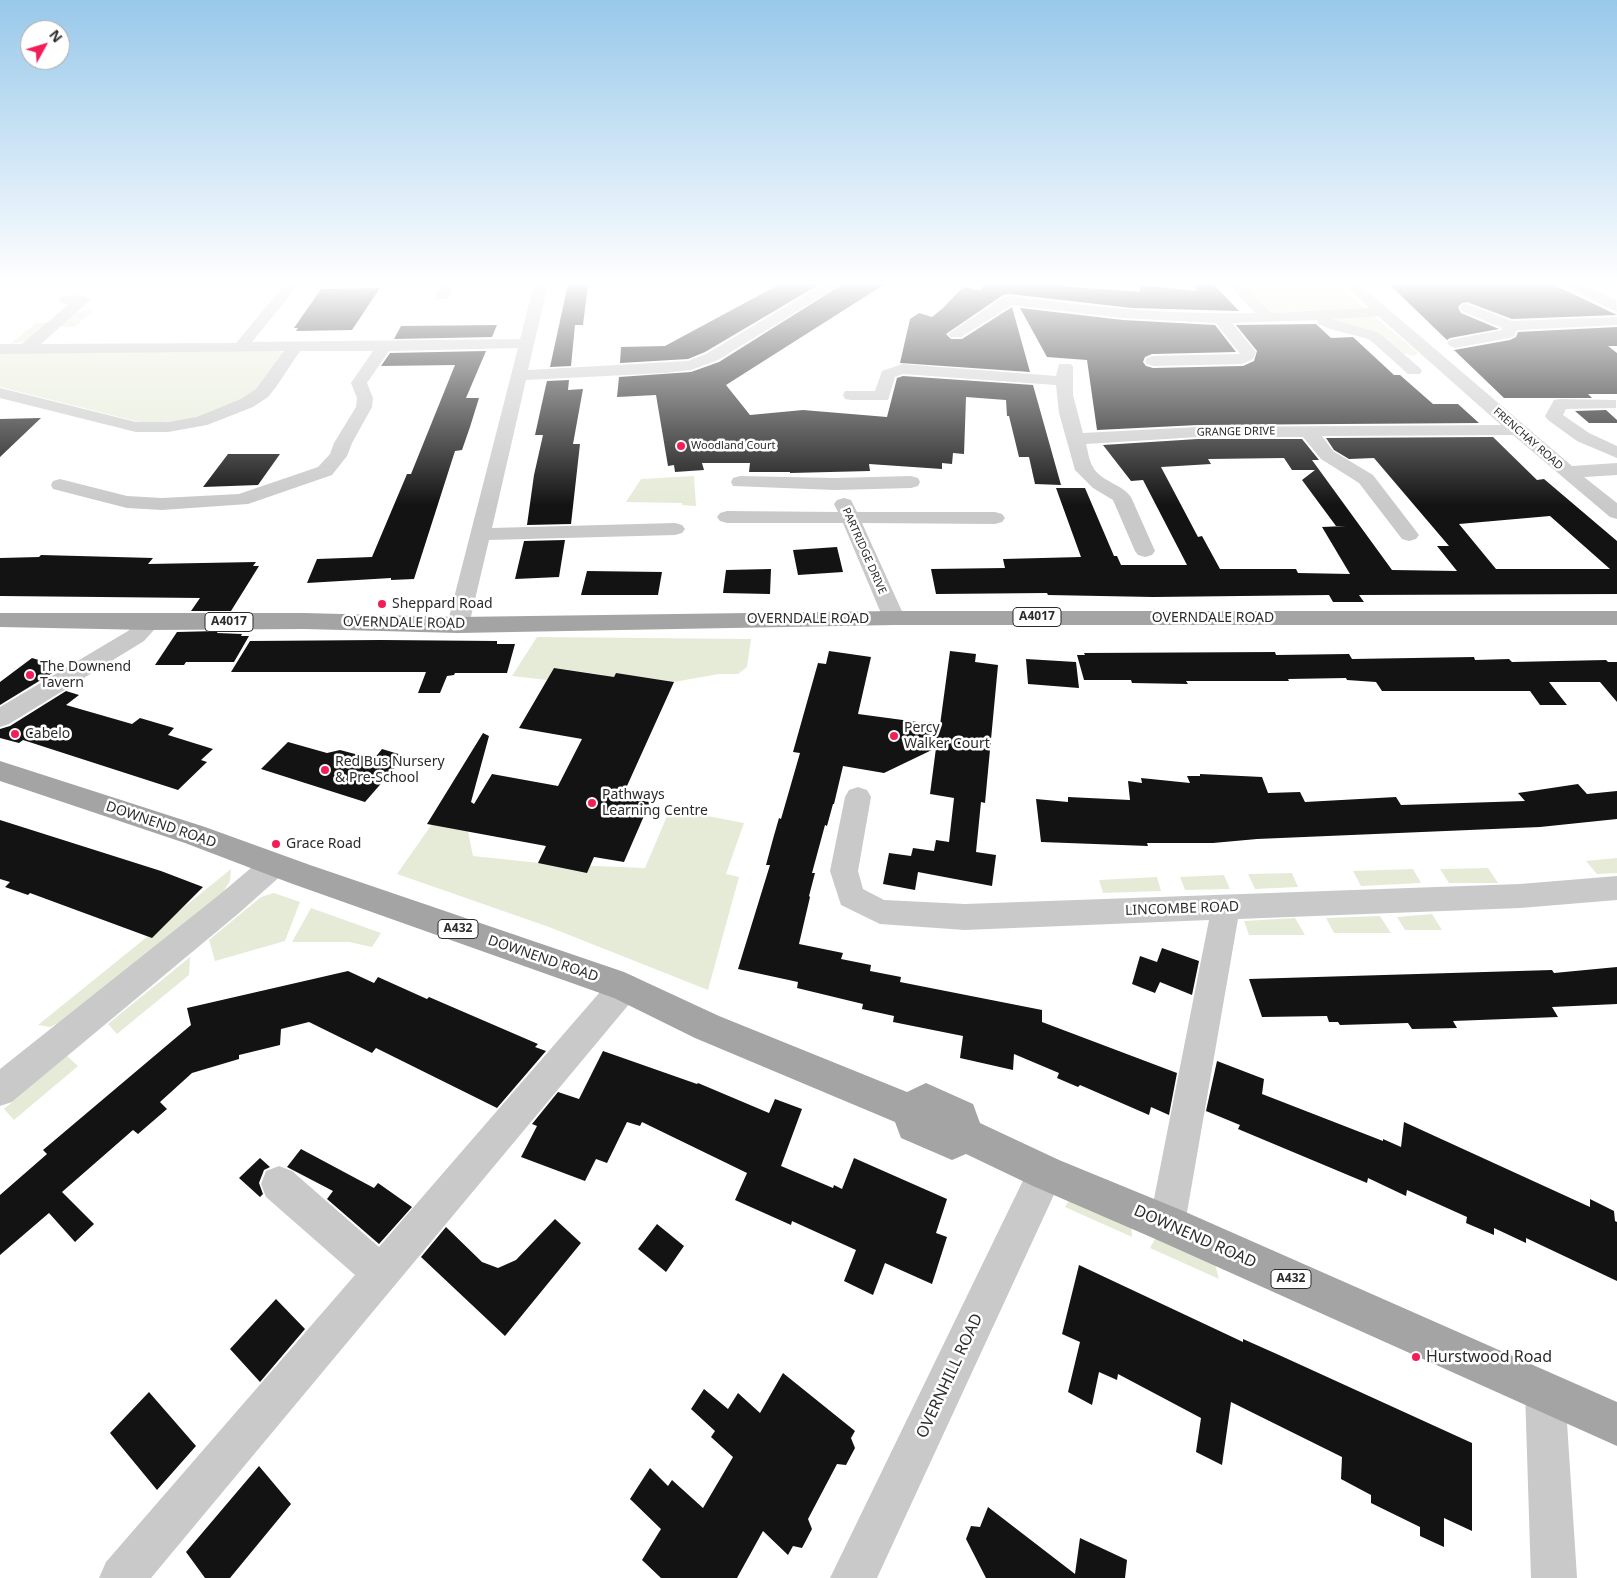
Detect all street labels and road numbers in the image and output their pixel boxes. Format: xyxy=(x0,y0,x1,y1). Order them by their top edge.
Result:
street label: FRENCHAY ROAD xyxy=(1491,405,1565,473)
street label: GRANGE DRIVE xyxy=(1197,425,1275,439)
street label: PARTRIDGE DRIVE xyxy=(839,506,889,596)
road number: A4017 xyxy=(1013,608,1061,626)
street label: OVERNDALE ROAD xyxy=(1152,610,1274,626)
street label: OVERNDALE ROAD xyxy=(747,611,869,627)
road number: A4017 xyxy=(205,612,253,632)
street label: OVERNDALE ROAD xyxy=(343,614,465,632)
street label: DOWNEND ROAD xyxy=(104,798,218,852)
street label: LINCOMBE ROAD xyxy=(1125,899,1239,919)
road number: A432 xyxy=(438,920,478,939)
street label: DOWNEND ROAD xyxy=(486,932,600,986)
street label: DOWNEND ROAD xyxy=(1131,1201,1259,1273)
road number: A432 xyxy=(1271,1270,1311,1288)
street label: OVERNHILL ROAD xyxy=(913,1311,987,1441)

